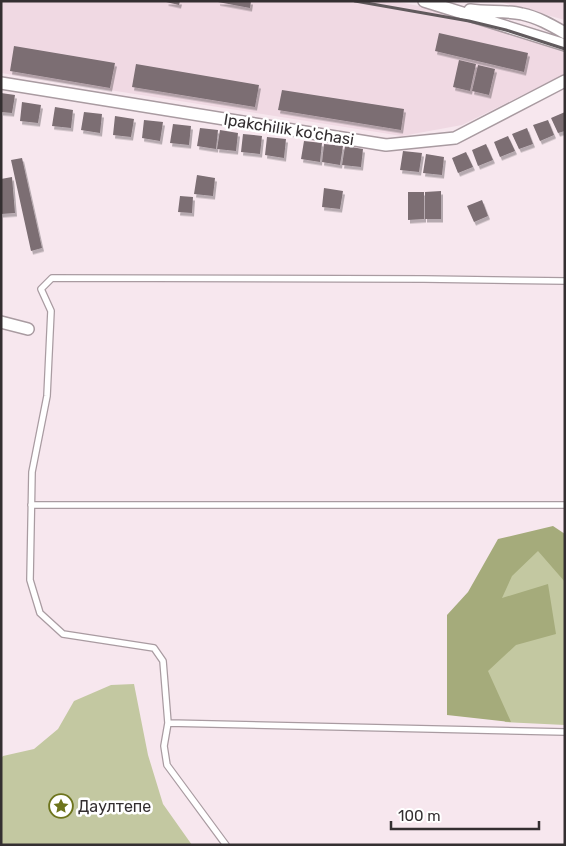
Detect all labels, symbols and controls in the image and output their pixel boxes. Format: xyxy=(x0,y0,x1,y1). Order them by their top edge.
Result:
street label: Ipakchilik ko'chasi xyxy=(222,110,356,149)
place icon: Даултепе xyxy=(48,793,74,819)
place label: Даултепе xyxy=(78,797,151,816)
scale bar xyxy=(391,798,538,830)
text: 100 m xyxy=(398,807,440,825)

